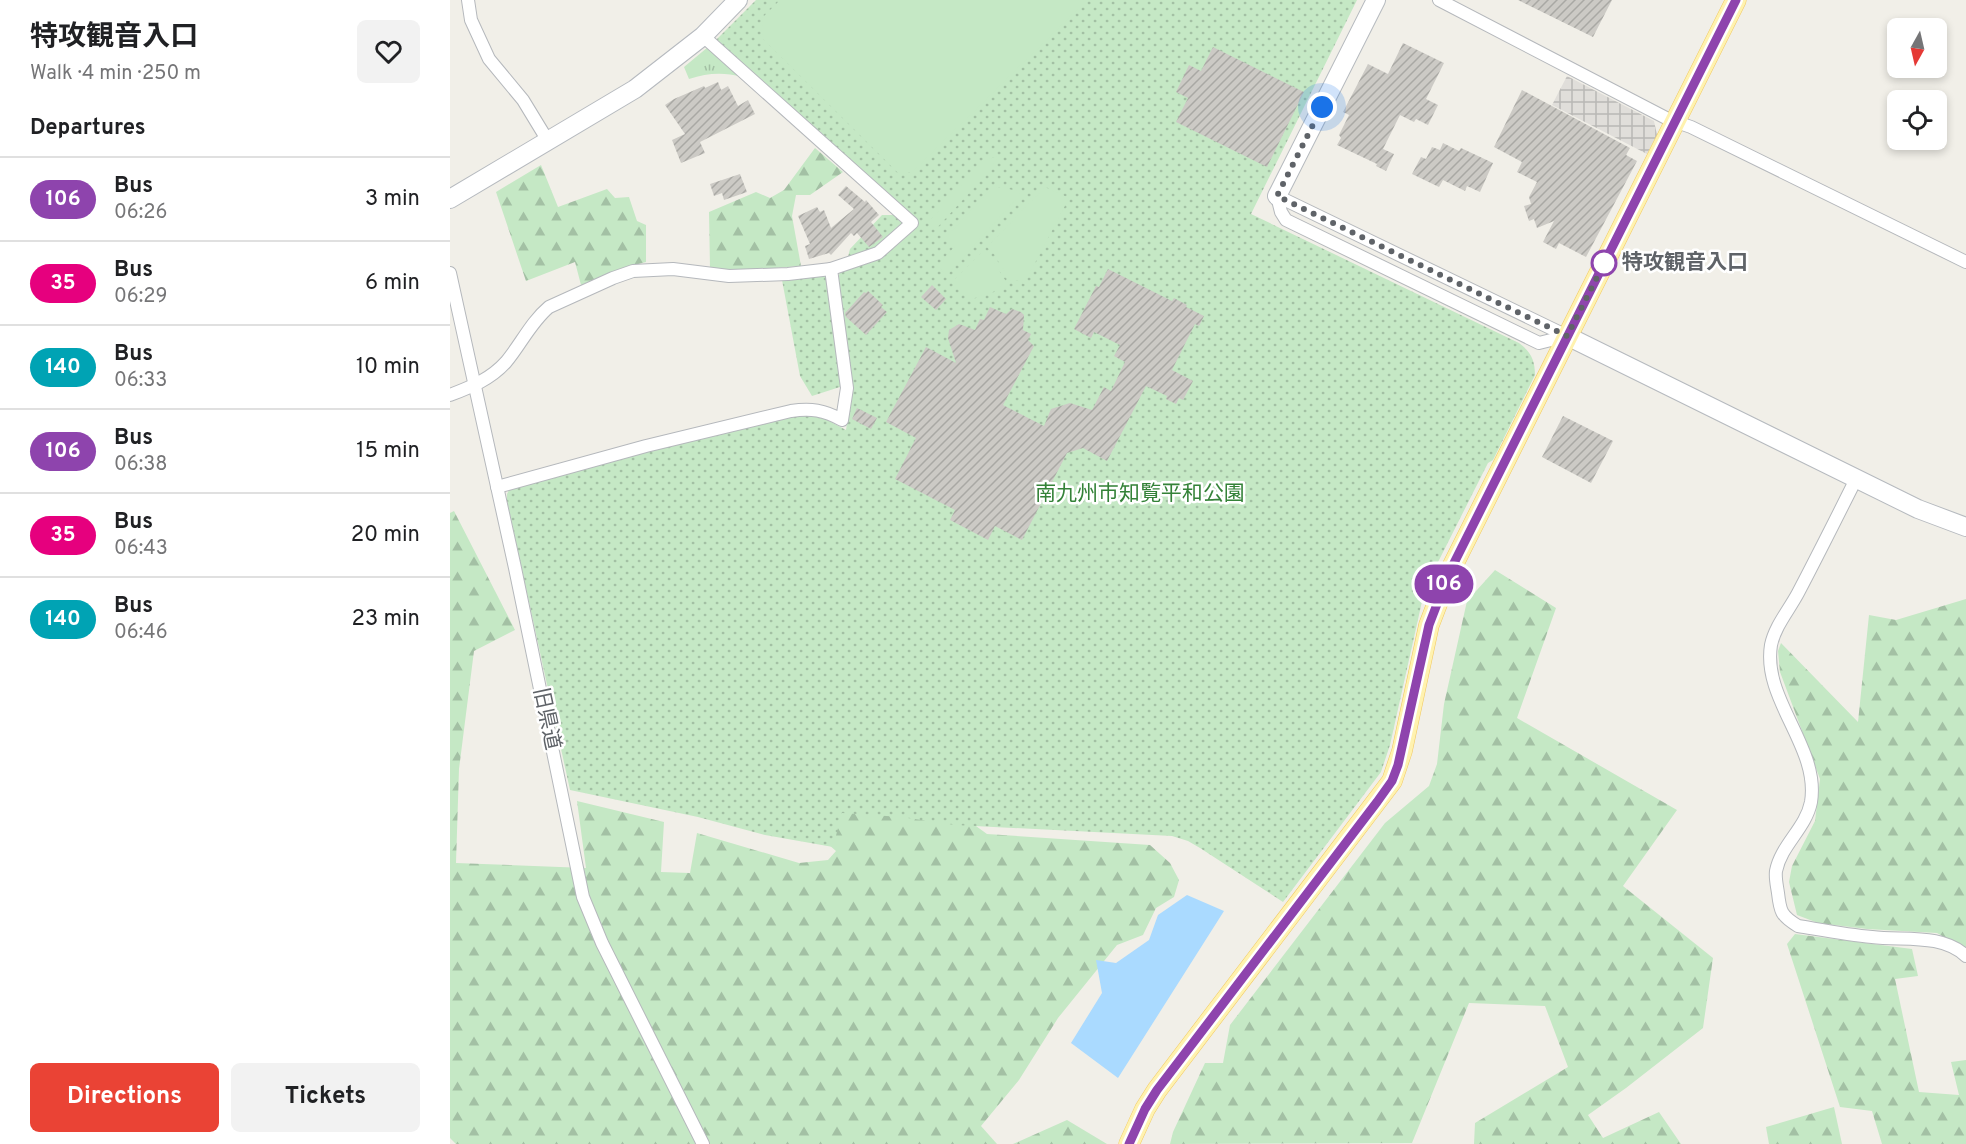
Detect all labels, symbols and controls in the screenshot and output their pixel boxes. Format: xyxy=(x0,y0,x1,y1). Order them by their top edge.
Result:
north arrow xyxy=(1887,18,1947,78)
map controls xyxy=(1887,18,1947,150)
text: 特攻観音入口 xyxy=(30,20,198,56)
button: heart xyxy=(357,20,420,83)
text: Walk · 4 min · 250 m xyxy=(30,61,201,87)
button: locate xyxy=(1887,90,1947,150)
your location xyxy=(1307,92,1337,122)
text: Departures xyxy=(30,115,146,142)
text: Bus xyxy=(114,173,153,200)
text: 106 xyxy=(45,186,81,213)
text: 3 min xyxy=(365,186,420,213)
text: 06:26 xyxy=(114,200,167,226)
marker: 特攻観音入口 xyxy=(1591,250,1617,276)
place label: 特攻観音入口 xyxy=(1622,250,1748,277)
text: Bus xyxy=(114,257,153,284)
text: 35 xyxy=(50,270,76,297)
text: 6 min xyxy=(365,270,420,297)
text: 06:29 xyxy=(114,284,167,310)
text: Bus xyxy=(114,341,153,368)
text: 140 xyxy=(45,354,81,381)
text: 10 min xyxy=(356,354,420,381)
text: 06:33 xyxy=(114,368,167,394)
text: Bus xyxy=(114,425,153,452)
text: 106 xyxy=(45,438,81,465)
text: 15 min xyxy=(356,438,420,465)
text: 06:38 xyxy=(114,452,168,478)
park label: 南九州市知覧平和公園 xyxy=(1035,481,1245,508)
text: Bus xyxy=(114,509,153,536)
text: 35 xyxy=(50,522,76,549)
text: 20 min xyxy=(351,522,420,549)
text: 06:43 xyxy=(114,536,168,562)
line badge: 106 xyxy=(1410,564,1478,604)
text: 106 xyxy=(1426,571,1462,598)
text: Bus xyxy=(114,593,153,620)
text: 140 xyxy=(45,606,81,633)
text: 23 min xyxy=(352,606,420,633)
text: 06:46 xyxy=(114,620,168,646)
street label: 旧県道 xyxy=(526,685,566,753)
button: Directions xyxy=(30,1063,219,1132)
button: Tickets xyxy=(231,1063,420,1132)

